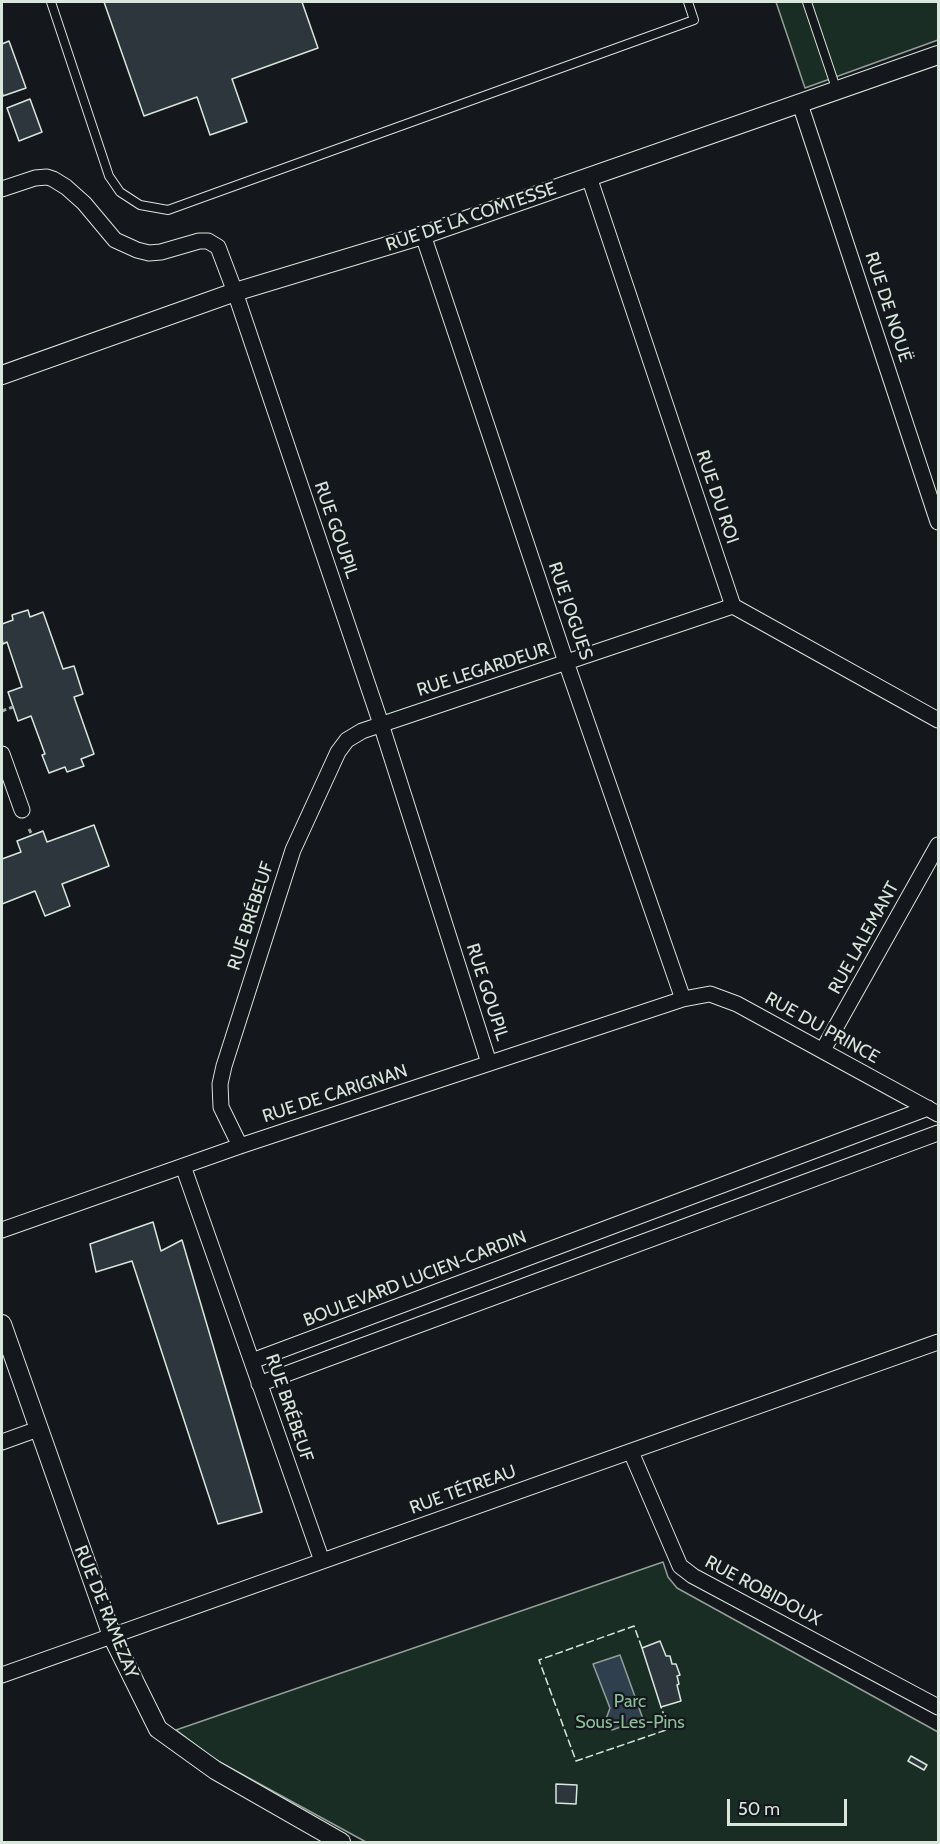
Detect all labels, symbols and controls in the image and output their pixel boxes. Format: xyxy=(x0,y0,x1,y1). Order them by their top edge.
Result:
street label: RUE DE LA COMTESSE xyxy=(383,178,559,256)
street label: RUE DE NOUË xyxy=(860,249,916,365)
street label: RUE DU ROI xyxy=(691,447,743,547)
street label: RUE GOUPIL xyxy=(309,479,363,581)
street label: RUE JOGUES xyxy=(543,559,597,663)
street label: RUE LEGARDEUR xyxy=(414,638,552,702)
street label: RUE BRÉBEUF xyxy=(223,859,279,973)
street label: RUE LALEMANT xyxy=(824,878,904,998)
street label: RUE GOUPIL xyxy=(461,941,513,1043)
street label: RUE DU PRINCE xyxy=(761,988,883,1068)
street label: RUE DE CARIGNAN xyxy=(260,1060,410,1128)
street label: BOULEVARD LUCIEN-CARDIN xyxy=(301,1226,529,1332)
street label: RUE BRÉBEUF xyxy=(260,1351,318,1465)
street label: RUE TÉTREAU xyxy=(407,1461,519,1519)
street label: RUE DE RAMEZAY xyxy=(69,1542,143,1682)
street label: RUE ROBIDOUX xyxy=(701,1551,825,1631)
park label: Parc Sous-Les-Pins xyxy=(575,1691,685,1734)
scale bar xyxy=(730,1787,850,1825)
text: 50 m xyxy=(738,1798,780,1820)

